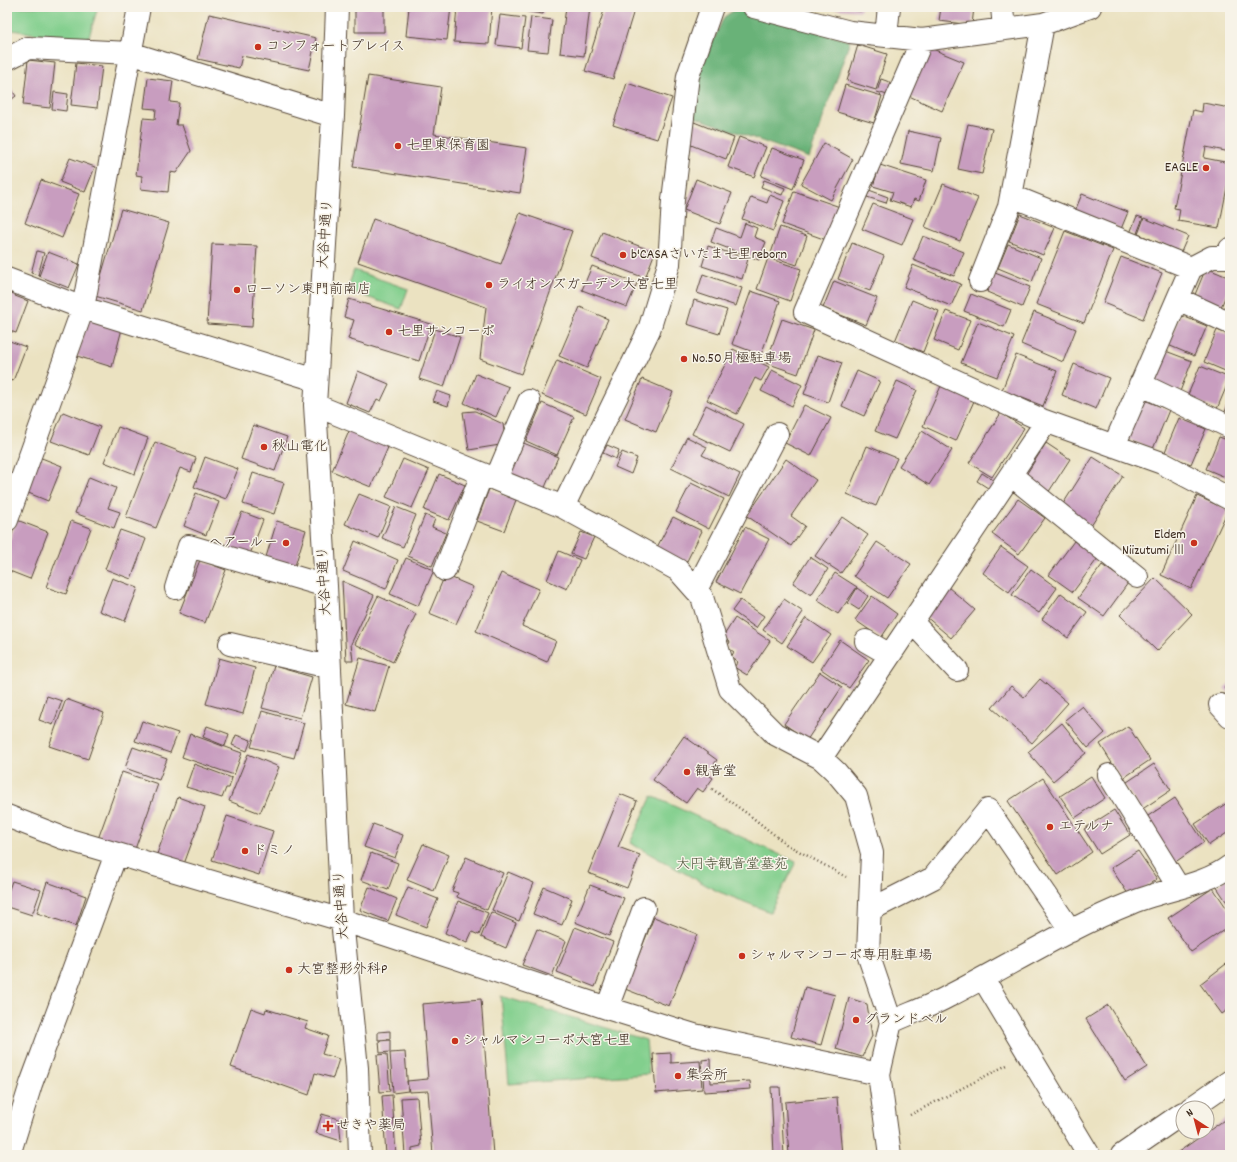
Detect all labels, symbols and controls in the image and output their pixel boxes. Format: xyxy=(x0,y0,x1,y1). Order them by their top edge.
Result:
place label: コンフォートプレイス xyxy=(266,37,405,57)
marker: コンフォートプレイス xyxy=(253,42,263,52)
place label: 七里東保育園 xyxy=(406,136,490,156)
marker: 七里東保育園 xyxy=(393,141,403,151)
place label: EAGLE xyxy=(1165,158,1199,178)
marker: EAGLE xyxy=(1201,163,1211,173)
street label: 大谷中通り xyxy=(314,198,338,270)
place label: b'CASAさいたま七里reborn xyxy=(631,245,787,265)
marker: b'CASAさいたま七里reborn xyxy=(618,250,628,260)
place label: ライオンズガーデン大宮七里 xyxy=(497,275,678,295)
place label: ローソン東門前南店 xyxy=(245,280,371,300)
marker: ライオンズガーデン大宮七里 xyxy=(484,280,494,290)
marker: ローソン東門前南店 xyxy=(232,285,242,295)
place label: 七里サンコーポ xyxy=(397,322,495,342)
marker: 七里サンコーポ xyxy=(384,327,394,337)
place label: No.50月極駐車場 xyxy=(692,349,792,369)
marker: No.50月極駐車場 xyxy=(679,354,689,364)
place label: 秋山電化 xyxy=(272,437,328,457)
marker: 秋山電化 xyxy=(259,442,269,452)
place label: Eldem Niizutumi Ⅲ xyxy=(1122,525,1186,561)
place label: ヘアールー xyxy=(209,533,278,553)
marker: ヘアールー xyxy=(281,538,291,548)
marker: Eldem Niizutumi Ⅲ xyxy=(1189,538,1199,548)
street label: 大谷中通り xyxy=(313,546,337,616)
place label: 観音堂 xyxy=(695,762,737,782)
marker: 観音堂 xyxy=(682,767,692,777)
place label: エテルナ xyxy=(1058,817,1114,837)
marker: エテルナ xyxy=(1045,822,1055,832)
place label: ドミノ xyxy=(253,841,295,861)
marker: ドミノ xyxy=(240,846,250,856)
park label: 大円寺観音堂墓苑 xyxy=(676,855,788,875)
street label: 大谷中通り xyxy=(330,869,354,941)
place label: シャルマンコーポ専用駐車場 xyxy=(750,946,932,966)
marker: シャルマンコーポ専用駐車場 xyxy=(737,951,747,961)
place label: 大宮整形外科P xyxy=(297,960,387,980)
marker: 大宮整形外科P xyxy=(284,965,294,975)
place label: グランドベル xyxy=(864,1010,948,1030)
marker: グランドベル xyxy=(851,1015,861,1025)
place label: シャルマンコーポ大宮七里 xyxy=(463,1031,631,1051)
marker: シャルマンコーポ大宮七里 xyxy=(450,1036,460,1046)
place label: 集会所 xyxy=(686,1066,728,1086)
marker: 集会所 xyxy=(673,1071,683,1081)
north arrow xyxy=(1175,1100,1215,1140)
text: N xyxy=(1183,1105,1198,1122)
place label: せきや薬局 xyxy=(336,1116,406,1136)
marker: せきや薬局 xyxy=(323,1121,333,1131)

